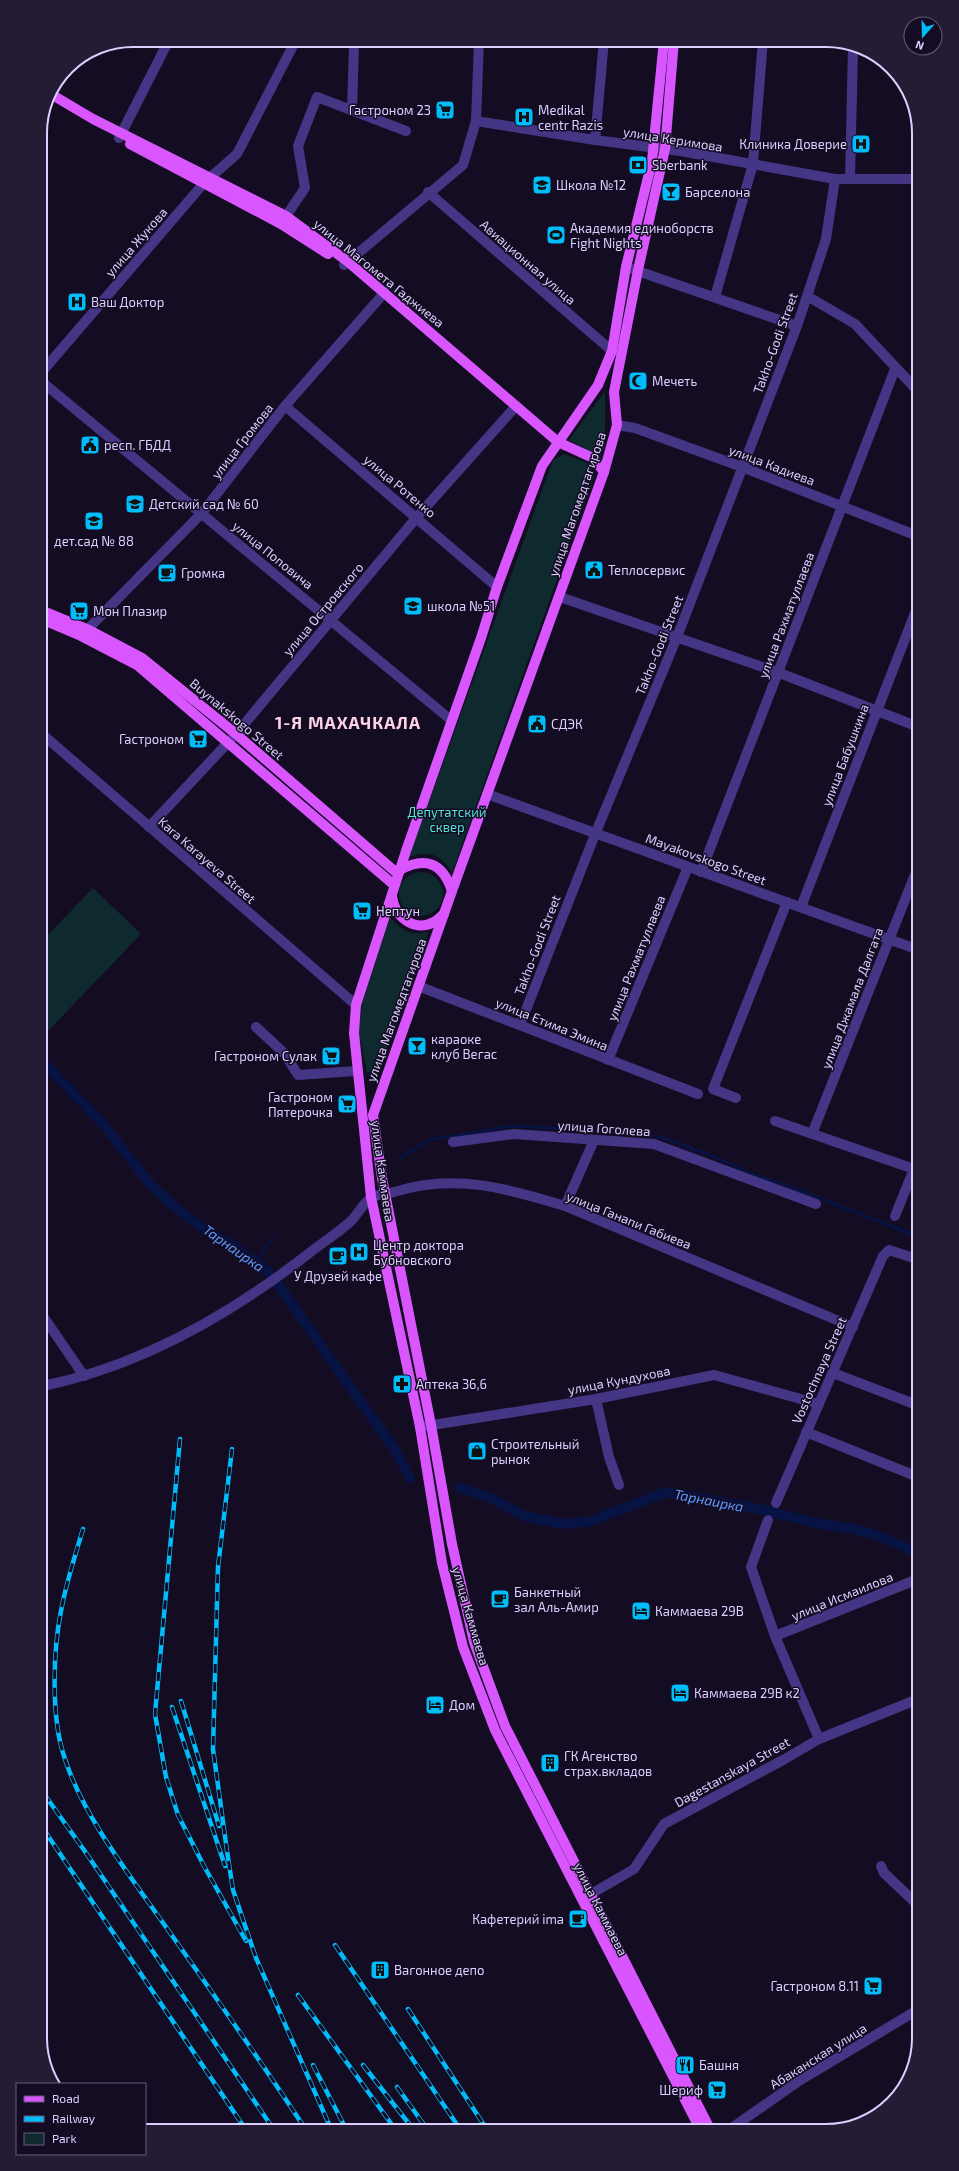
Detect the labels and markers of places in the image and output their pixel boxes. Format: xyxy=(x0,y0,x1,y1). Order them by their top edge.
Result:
supermarket icon: Гастроном 23 xyxy=(434,99,456,121)
place label: Гастроном 23 xyxy=(349,102,431,118)
place label: Medikal centr Razis xyxy=(538,102,603,133)
hospital icon: Medikal centr Razis xyxy=(513,106,535,128)
hospital icon: Клиника Доверие xyxy=(850,133,872,155)
place label: Клиника Доверие xyxy=(739,136,847,152)
bank icon: Sberbank xyxy=(627,154,649,176)
place label: Sberbank xyxy=(652,157,708,173)
school or university icon: Школа №12 xyxy=(531,174,553,196)
place label: Школа №12 xyxy=(556,177,626,193)
bar icon: Барселона xyxy=(660,181,682,203)
place label: Барселона xyxy=(685,184,750,200)
place label: Академия единоборств Fight Nights xyxy=(570,220,714,251)
sports icon: Академия единоборств Fight Nights xyxy=(545,224,567,246)
hospital icon: Ваш Доктор xyxy=(66,291,88,313)
place label: Ваш Доктор xyxy=(91,294,164,310)
mosque icon: Мечеть xyxy=(627,370,649,392)
place label: Мечеть xyxy=(652,373,697,389)
public building icon: респ. ГБДД xyxy=(79,434,101,456)
place label: респ. ГБДД xyxy=(104,437,171,453)
school or university icon: Детский сад № 60 xyxy=(124,493,146,515)
place label: Детский сад № 60 xyxy=(149,496,259,512)
school or university icon: дет.сад № 88 xyxy=(83,510,105,532)
place label: дет.сад № 88 xyxy=(54,533,134,549)
public building icon: Теплосервис xyxy=(583,559,605,581)
cafe icon: Громка xyxy=(156,562,178,584)
place label: Теплосервис xyxy=(608,562,685,578)
place label: Громка xyxy=(181,565,225,581)
school or university icon: школа №51 xyxy=(402,595,424,617)
place label: школа №51 xyxy=(427,598,495,614)
supermarket icon: Мон Плазир xyxy=(68,600,90,622)
place label: Мон Плазир xyxy=(93,603,167,619)
public building icon: СДЭК xyxy=(526,713,548,735)
place label: СДЭК xyxy=(551,716,583,732)
supermarket icon: Гастроном xyxy=(187,728,209,750)
place label: Гастроном xyxy=(119,731,184,747)
supermarket icon: Нептун xyxy=(351,900,373,922)
place label: Нептун xyxy=(376,903,420,919)
place label: караоке клуб Вегас xyxy=(431,1031,497,1062)
bar icon: караоке клуб Вегас xyxy=(406,1035,428,1057)
supermarket icon: Гастроном Сулак xyxy=(320,1045,342,1067)
place label: Гастроном Сулак xyxy=(214,1048,317,1064)
place label: Гастроном Пятерочка xyxy=(268,1089,333,1120)
supermarket icon: Гастроном Пятерочка xyxy=(336,1093,358,1115)
place label: Центр доктора Бубновского xyxy=(373,1237,464,1268)
hospital icon: Центр доктора Бубновского xyxy=(348,1241,370,1263)
cafe icon: У Друзей кафе xyxy=(327,1245,349,1267)
place label: У Друзей кафе xyxy=(294,1268,382,1284)
pharmacy icon: Аптека 36,6 xyxy=(391,1373,413,1395)
place label: Аптека 36,6 xyxy=(416,1376,487,1392)
place label: Строительный рынок xyxy=(491,1436,579,1467)
shop icon: Строительный рынок xyxy=(466,1440,488,1462)
place label: Банкетный зал Аль-Амир xyxy=(514,1584,599,1615)
cafe icon: Банкетный зал Аль-Амир xyxy=(489,1588,511,1610)
hotel icon: Каммаева 29В xyxy=(630,1600,652,1622)
place label: Каммаева 29В xyxy=(655,1603,744,1619)
hotel icon: Каммаева 29В к2 xyxy=(669,1682,691,1704)
place label: Каммаева 29В к2 xyxy=(694,1685,800,1701)
hotel icon: Дом xyxy=(424,1694,446,1716)
place label: Дом xyxy=(449,1697,475,1713)
place label: ГК Агенство страх.вкладов xyxy=(564,1748,652,1779)
building icon: ГК Агенство страх.вкладов xyxy=(539,1752,561,1774)
cafe icon: Кафетерий ima xyxy=(567,1908,589,1930)
place label: Кафетерий ima xyxy=(472,1911,564,1927)
building icon: Вагонное депо xyxy=(369,1959,391,1981)
place label: Вагонное депо xyxy=(394,1962,485,1978)
supermarket icon: Гастроном 8.11 xyxy=(862,1975,884,1997)
place label: Гастроном 8.11 xyxy=(771,1978,859,1994)
restaurant icon: Башня xyxy=(674,2054,696,2076)
place label: Башня xyxy=(699,2057,739,2073)
supermarket icon: Шериф xyxy=(706,2079,728,2101)
place label: Шериф xyxy=(659,2082,703,2098)

